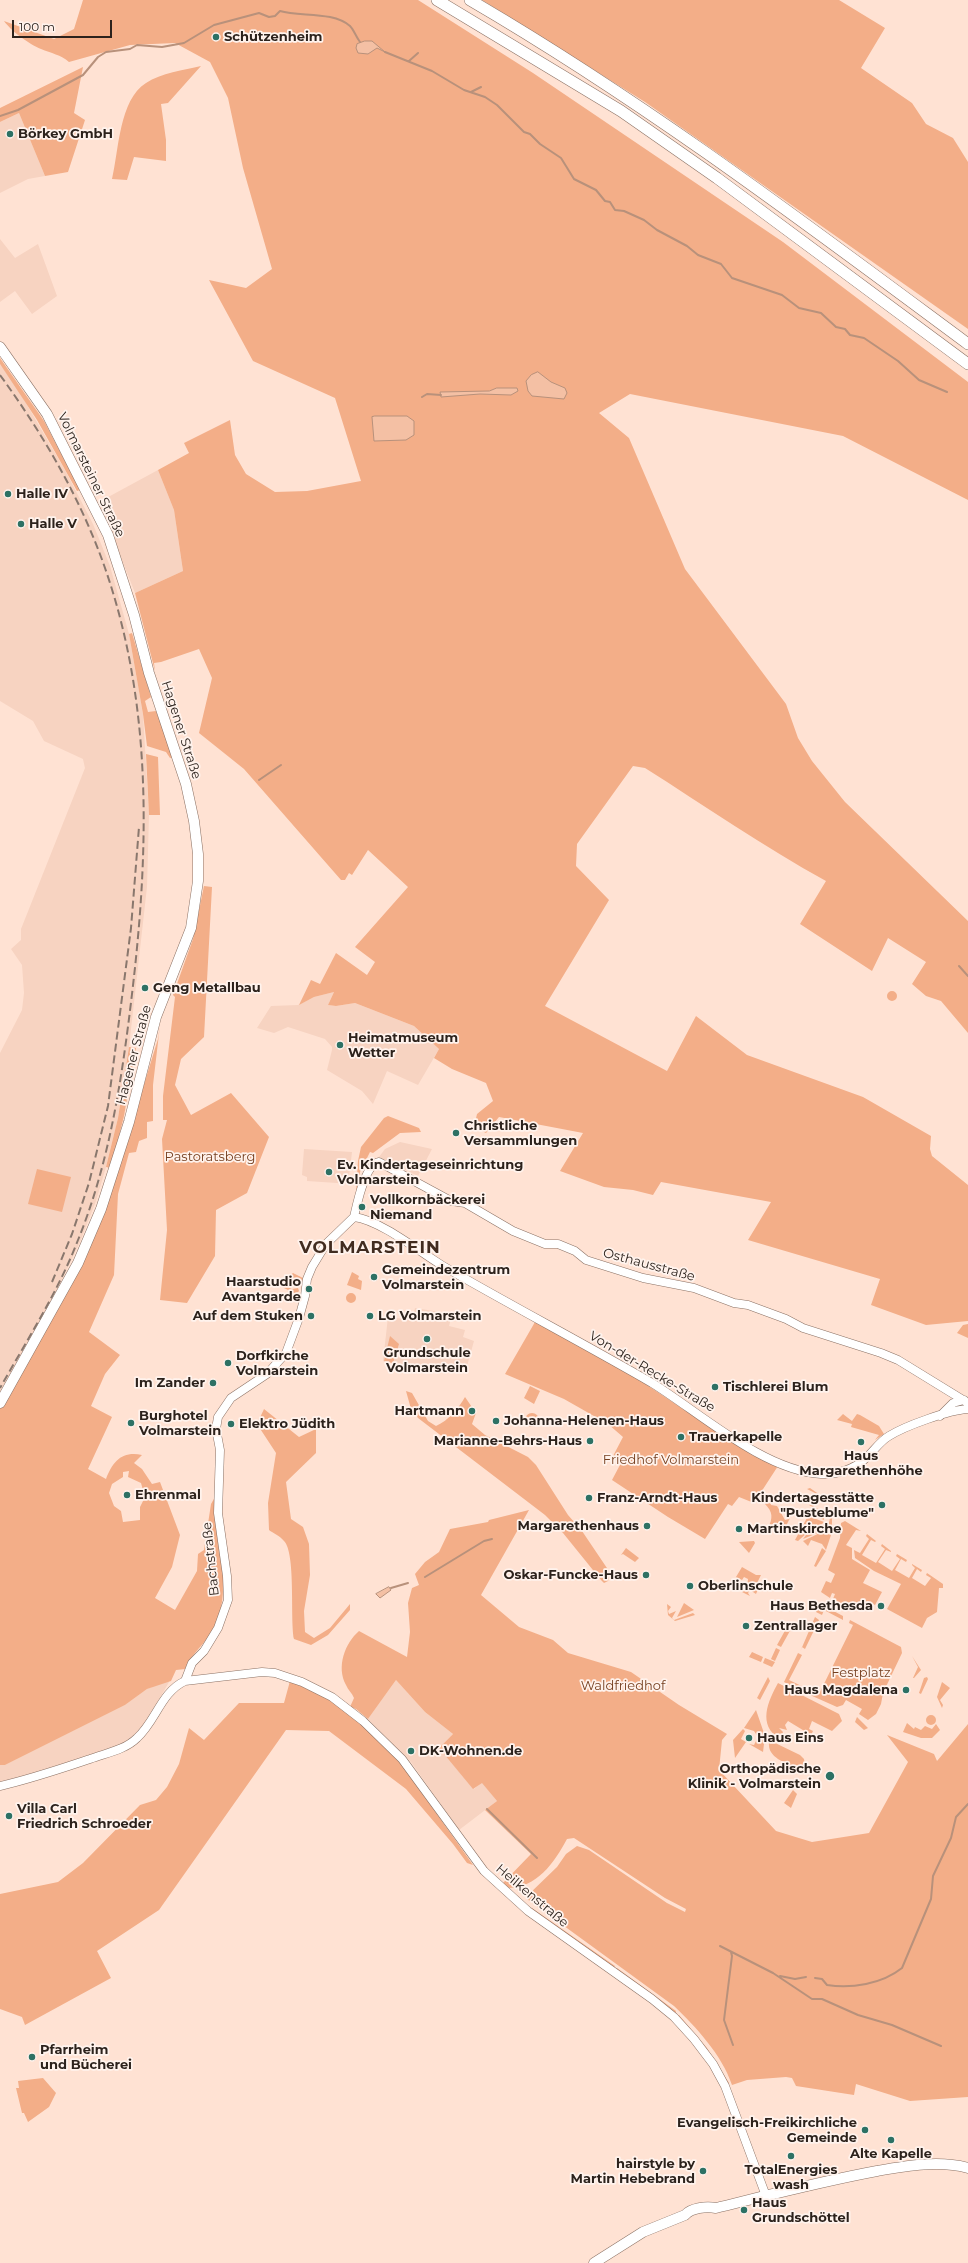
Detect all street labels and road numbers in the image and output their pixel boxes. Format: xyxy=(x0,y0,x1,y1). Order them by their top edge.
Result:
street label: Volmarsteiner Straße xyxy=(54,410,128,540)
street label: Hagener Straße xyxy=(158,679,204,781)
street label: Hagener Straße xyxy=(113,1004,155,1106)
street label: Osthausstraße xyxy=(601,1245,697,1285)
street label: Von-der-Recke-Straße xyxy=(586,1328,718,1416)
street label: Bachstraße xyxy=(199,1521,223,1597)
street label: Heilkenstraße xyxy=(492,1861,572,1931)

